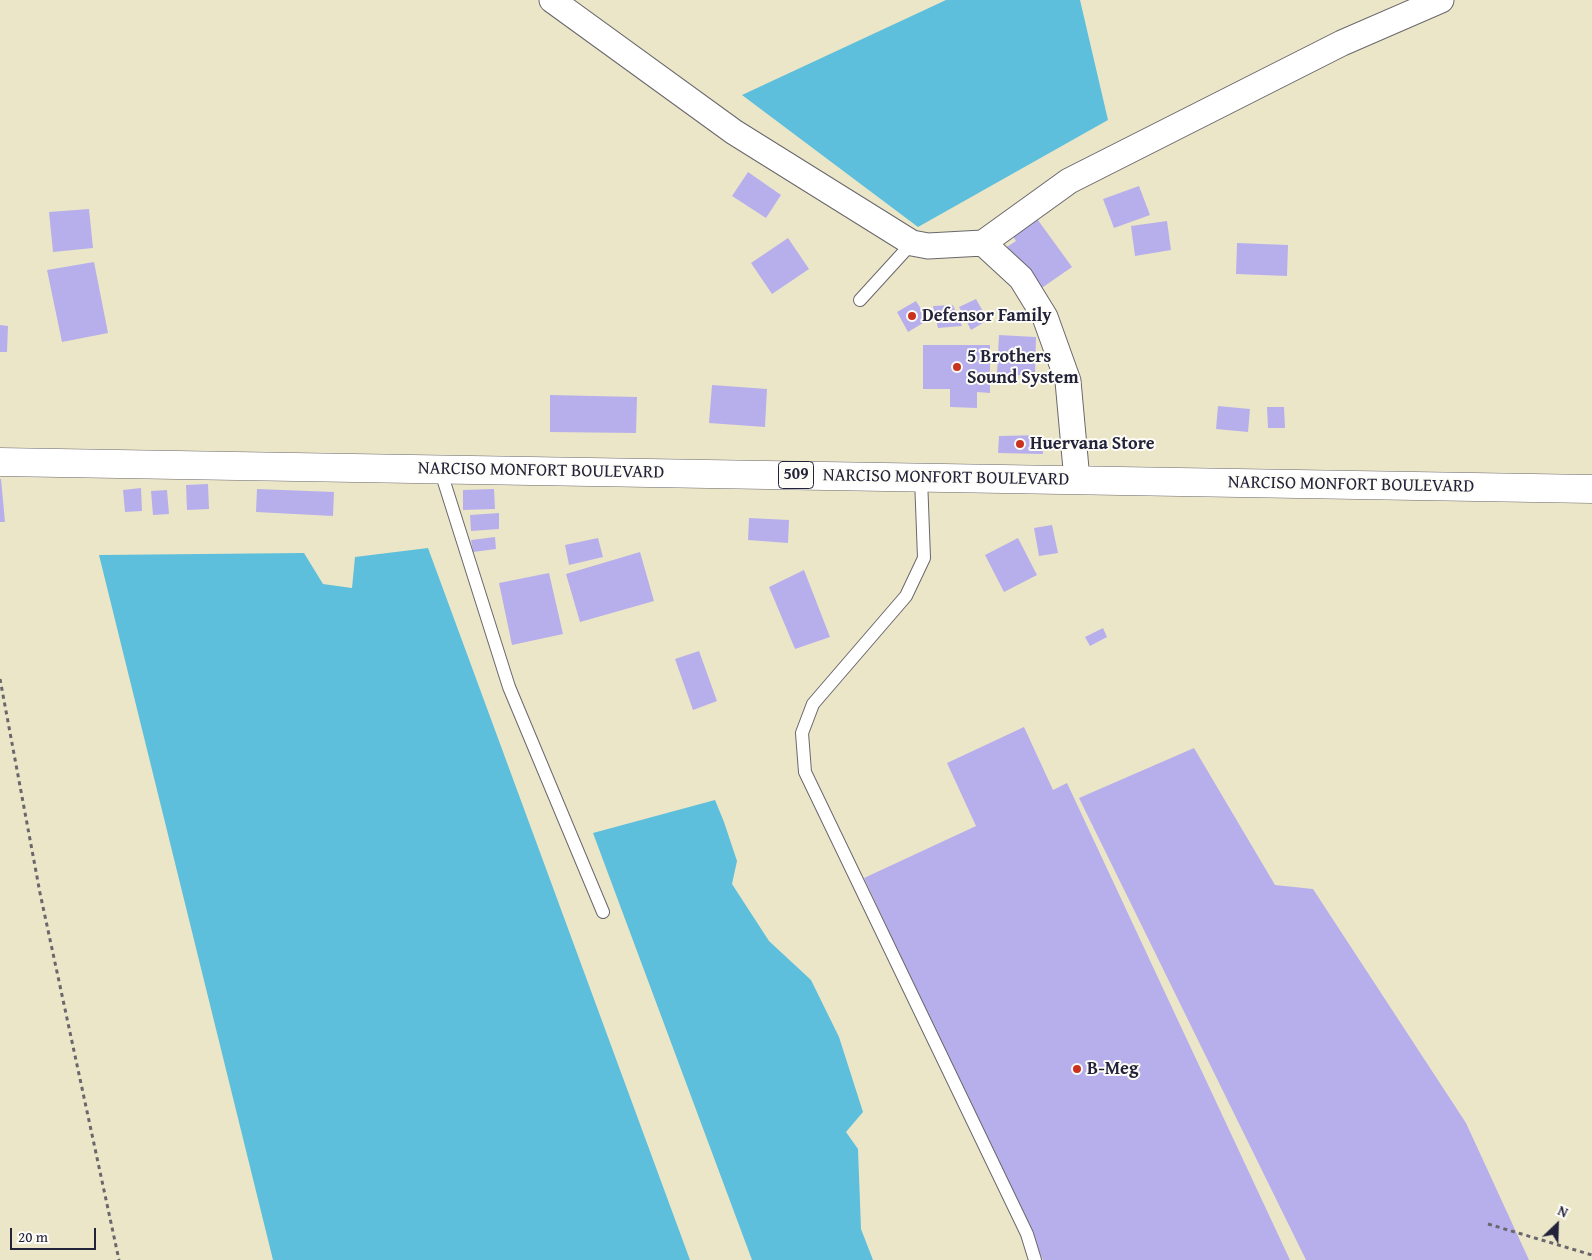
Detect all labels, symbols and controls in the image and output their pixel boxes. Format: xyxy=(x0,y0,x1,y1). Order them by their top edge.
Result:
place label: Defensor Family xyxy=(922,305,1052,327)
marker: Defensor Family xyxy=(906,310,918,322)
place label: 5 Brothers Sound System xyxy=(967,346,1079,388)
marker: 5 Brothers Sound System xyxy=(951,361,963,373)
place label: Huervana Store xyxy=(1030,433,1155,455)
marker: Huervana Store xyxy=(1014,438,1026,450)
street label: NARCISO MONFORT BOULEVARD xyxy=(418,458,664,484)
road number: 509 xyxy=(778,462,814,488)
street label: NARCISO MONFORT BOULEVARD xyxy=(823,465,1069,491)
street label: NARCISO MONFORT BOULEVARD xyxy=(1228,472,1474,498)
place label: B-Meg xyxy=(1087,1058,1138,1080)
marker: B-Meg xyxy=(1071,1063,1083,1075)
north arrow xyxy=(1532,1200,1582,1250)
text: N xyxy=(1555,1200,1571,1222)
scale bar xyxy=(12,1218,99,1250)
text: 20 m xyxy=(18,1226,48,1247)

